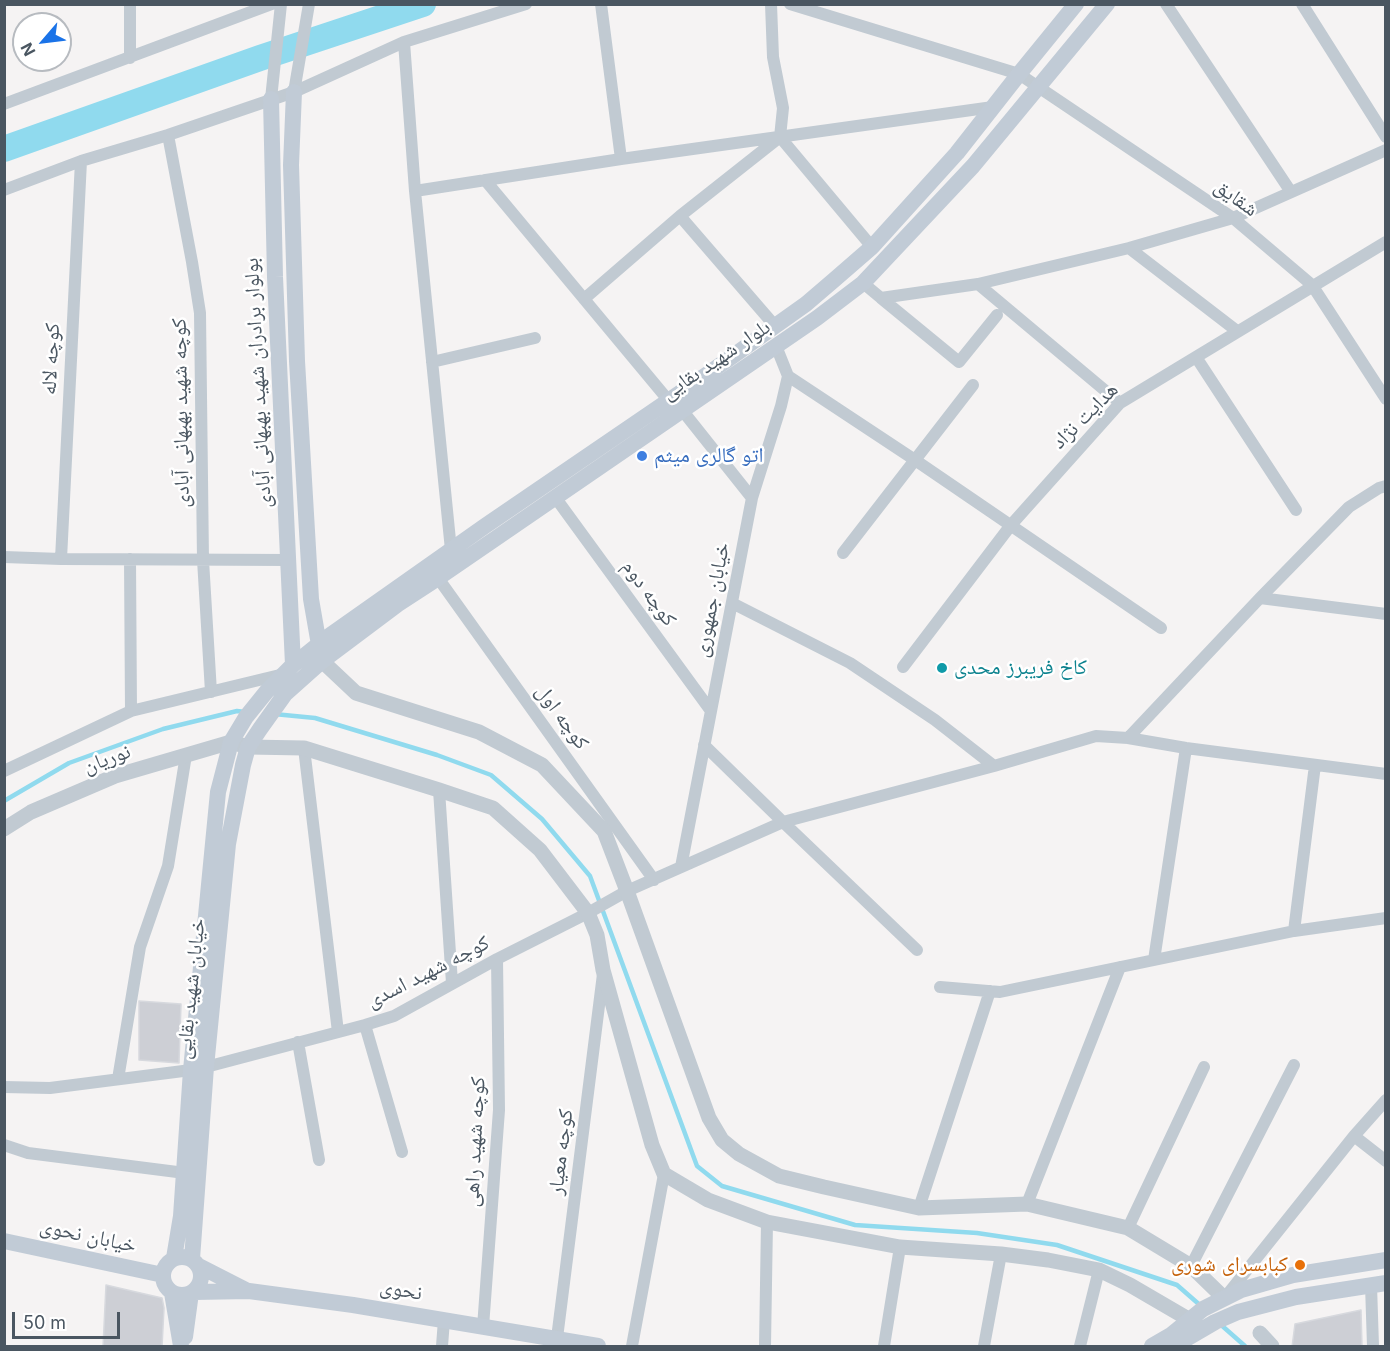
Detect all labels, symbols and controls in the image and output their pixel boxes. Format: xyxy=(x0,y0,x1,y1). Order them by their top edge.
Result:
north arrow xyxy=(12,12,72,72)
text: N xyxy=(16,39,40,60)
street label: شقایق xyxy=(1209,174,1263,222)
street label: بولوار برادران شهید بهبهانی آبادی xyxy=(239,257,277,509)
street label: بلوار شهید بقایی xyxy=(657,314,775,406)
street label: کوچه شهید بهبهانی آبادی xyxy=(167,318,195,508)
street label: کوچه لاله xyxy=(37,322,65,396)
street label: هدایت نژاد xyxy=(1046,377,1124,455)
place label: اتو گالری میثم xyxy=(654,443,764,469)
marker: اتو گالری میثم xyxy=(635,449,649,463)
street label: خیابان جمهوری xyxy=(689,540,735,660)
street label: کوچه دوم xyxy=(616,555,682,631)
place label: کاخ فریبرز محدی xyxy=(954,655,1087,681)
marker: کاخ فریبرز محدی xyxy=(935,661,949,675)
street label: کوچه اول xyxy=(530,679,594,755)
street label: نوریان xyxy=(80,739,134,779)
street label: خیابان شهید بقایی xyxy=(171,917,211,1061)
street label: کوچه شهید اسدی xyxy=(362,930,494,1014)
street label: کوچه شهید راهی xyxy=(459,1076,491,1208)
street label: کوچه معیار xyxy=(543,1108,579,1196)
street label: خیابان نحوی xyxy=(37,1213,139,1259)
place label: کبابسرای شوری xyxy=(1171,1252,1288,1278)
marker: کبابسرای شوری xyxy=(1293,1258,1307,1272)
street label: نحوی xyxy=(378,1274,424,1306)
scale bar xyxy=(15,1300,123,1338)
text: 50 m xyxy=(23,1312,66,1333)

